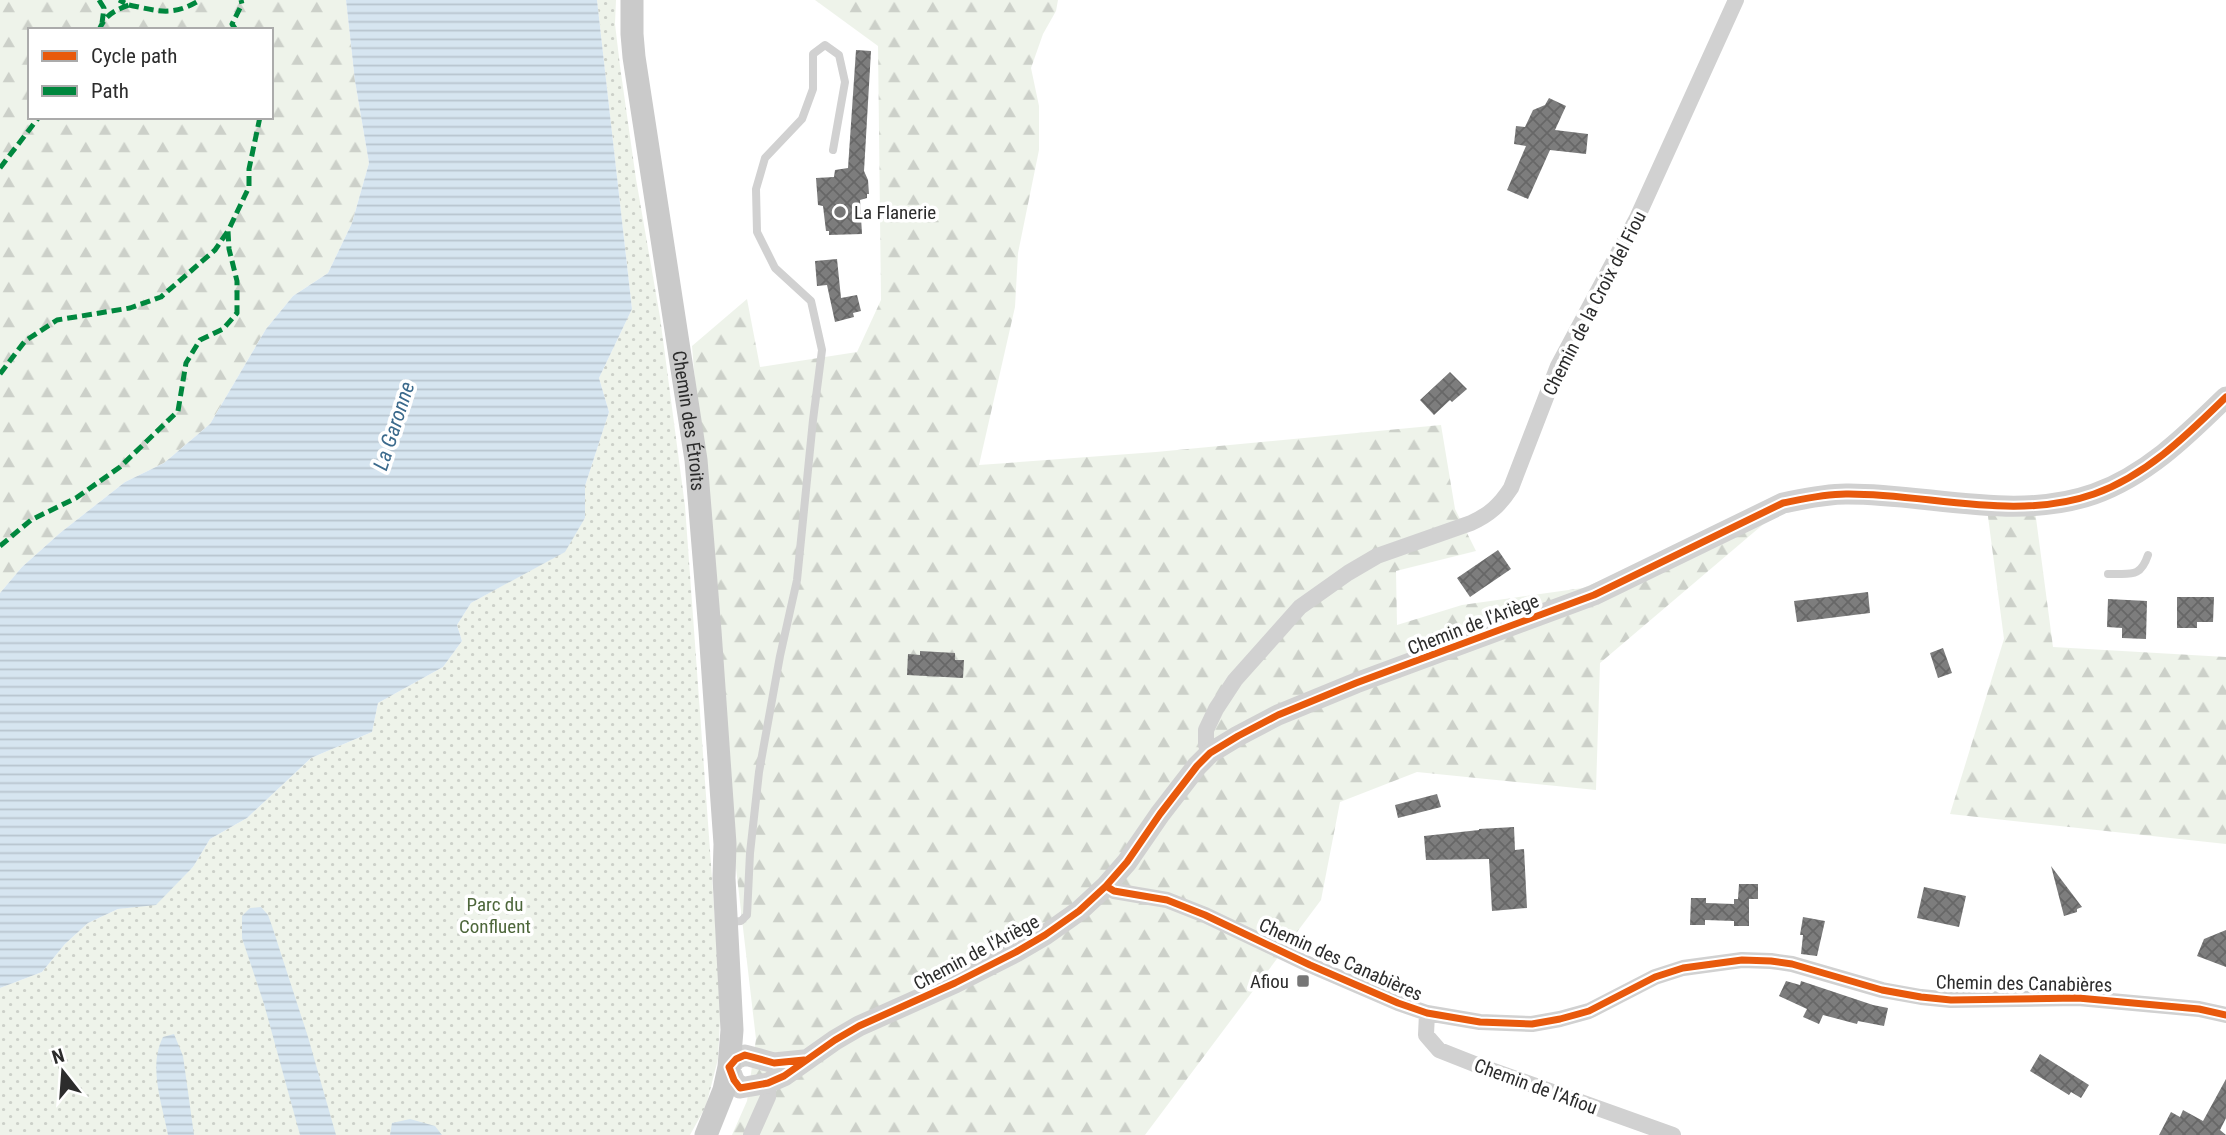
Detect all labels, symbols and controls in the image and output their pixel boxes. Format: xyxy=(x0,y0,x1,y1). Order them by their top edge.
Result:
legend xyxy=(28,28,273,119)
text: Cycle path xyxy=(91,44,177,68)
text: Path xyxy=(91,79,129,103)
place label: La Flanerie xyxy=(854,201,936,224)
marker: La Flanerie xyxy=(832,204,848,220)
street label: Chemin de la Croix del Fiou xyxy=(1538,207,1651,399)
street label: Chemin des Étroits xyxy=(667,349,709,492)
water label: La Garonne xyxy=(368,379,420,473)
street label: Chemin de l'Ariège xyxy=(1404,589,1542,660)
park label: Parc du Confluent xyxy=(459,893,531,938)
street label: Chemin de l'Ariège xyxy=(910,910,1043,995)
street label: Chemin des Canabières xyxy=(1256,913,1426,1006)
place label: Afiou xyxy=(1250,970,1289,993)
street label: Chemin des Canabières xyxy=(1936,970,2112,997)
marker: Afiou xyxy=(1295,973,1311,989)
north arrow xyxy=(28,1037,98,1107)
text: N xyxy=(49,1044,67,1069)
street label: Chemin de l'Afiou xyxy=(1471,1054,1601,1119)

